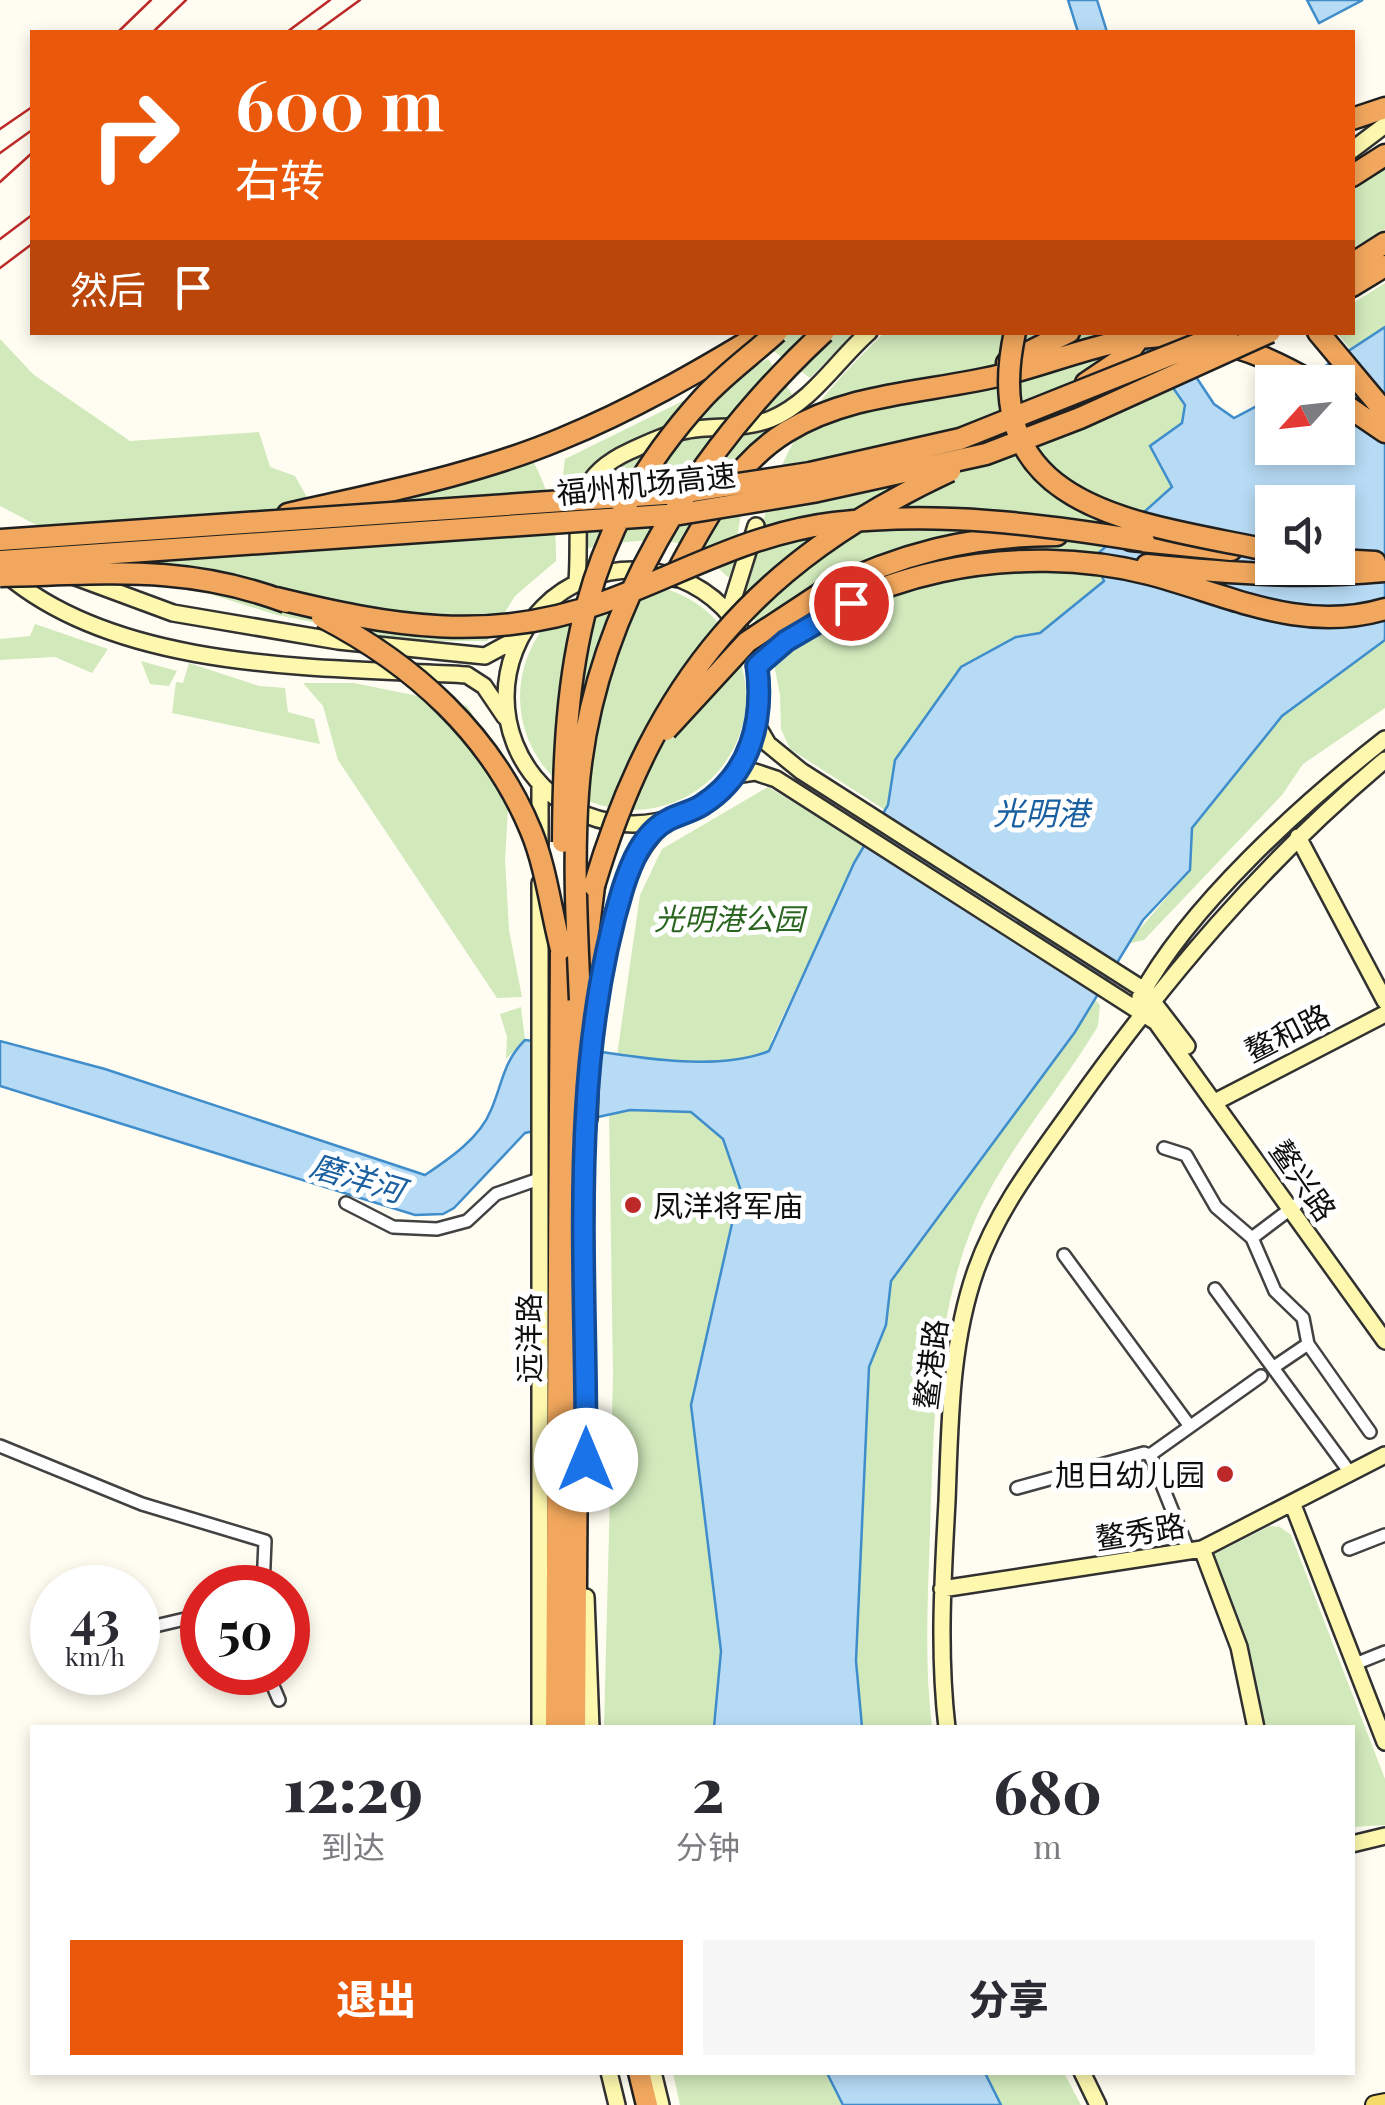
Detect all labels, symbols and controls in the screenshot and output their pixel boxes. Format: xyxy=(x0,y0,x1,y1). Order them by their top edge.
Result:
text: 600 m xyxy=(235,55,444,149)
icon: right xyxy=(70,70,200,200)
text: 右转 xyxy=(235,148,325,208)
icon: arrive xyxy=(166,260,221,315)
text: 然后 xyxy=(70,263,146,314)
north arrow xyxy=(1255,365,1355,465)
map controls xyxy=(1255,365,1355,585)
street label: 福州机场高速 xyxy=(554,454,738,512)
button: sound xyxy=(1255,485,1355,585)
pin xyxy=(809,561,894,646)
icon: arrive xyxy=(824,576,879,631)
water label: 光明港 xyxy=(993,790,1093,833)
park label: 光明港公园 xyxy=(654,898,808,938)
street label: 鳌和路 xyxy=(1238,994,1336,1070)
street label: 鳌兴路 xyxy=(1262,1132,1346,1228)
water label: 磨洋河 xyxy=(306,1141,416,1212)
place label: 凤洋将军庙 xyxy=(653,1185,803,1225)
marker: 凤洋将军庙 xyxy=(622,1194,644,1216)
street label: 远洋路 xyxy=(508,1293,548,1383)
street label: 鳌港路 xyxy=(905,1317,955,1411)
position arrow xyxy=(534,1408,638,1512)
place label: 旭日幼儿园 xyxy=(1055,1454,1205,1494)
marker: 旭日幼儿园 xyxy=(1214,1463,1236,1485)
street label: 鳌秀路 xyxy=(1092,1504,1188,1558)
speed limit sign: 50 xyxy=(180,1565,310,1695)
text: 43 xyxy=(70,1584,120,1651)
text: km/h xyxy=(65,1639,125,1672)
text: 12:29 xyxy=(283,1747,423,1827)
text: 2 xyxy=(692,1747,724,1827)
text: 680 xyxy=(993,1749,1102,1829)
text: 到达 xyxy=(321,1824,385,1867)
text: 分钟 xyxy=(676,1824,740,1867)
text: m xyxy=(1033,1824,1062,1867)
button: 退出 xyxy=(70,1940,683,2055)
button: 分享 xyxy=(703,1940,1315,2055)

